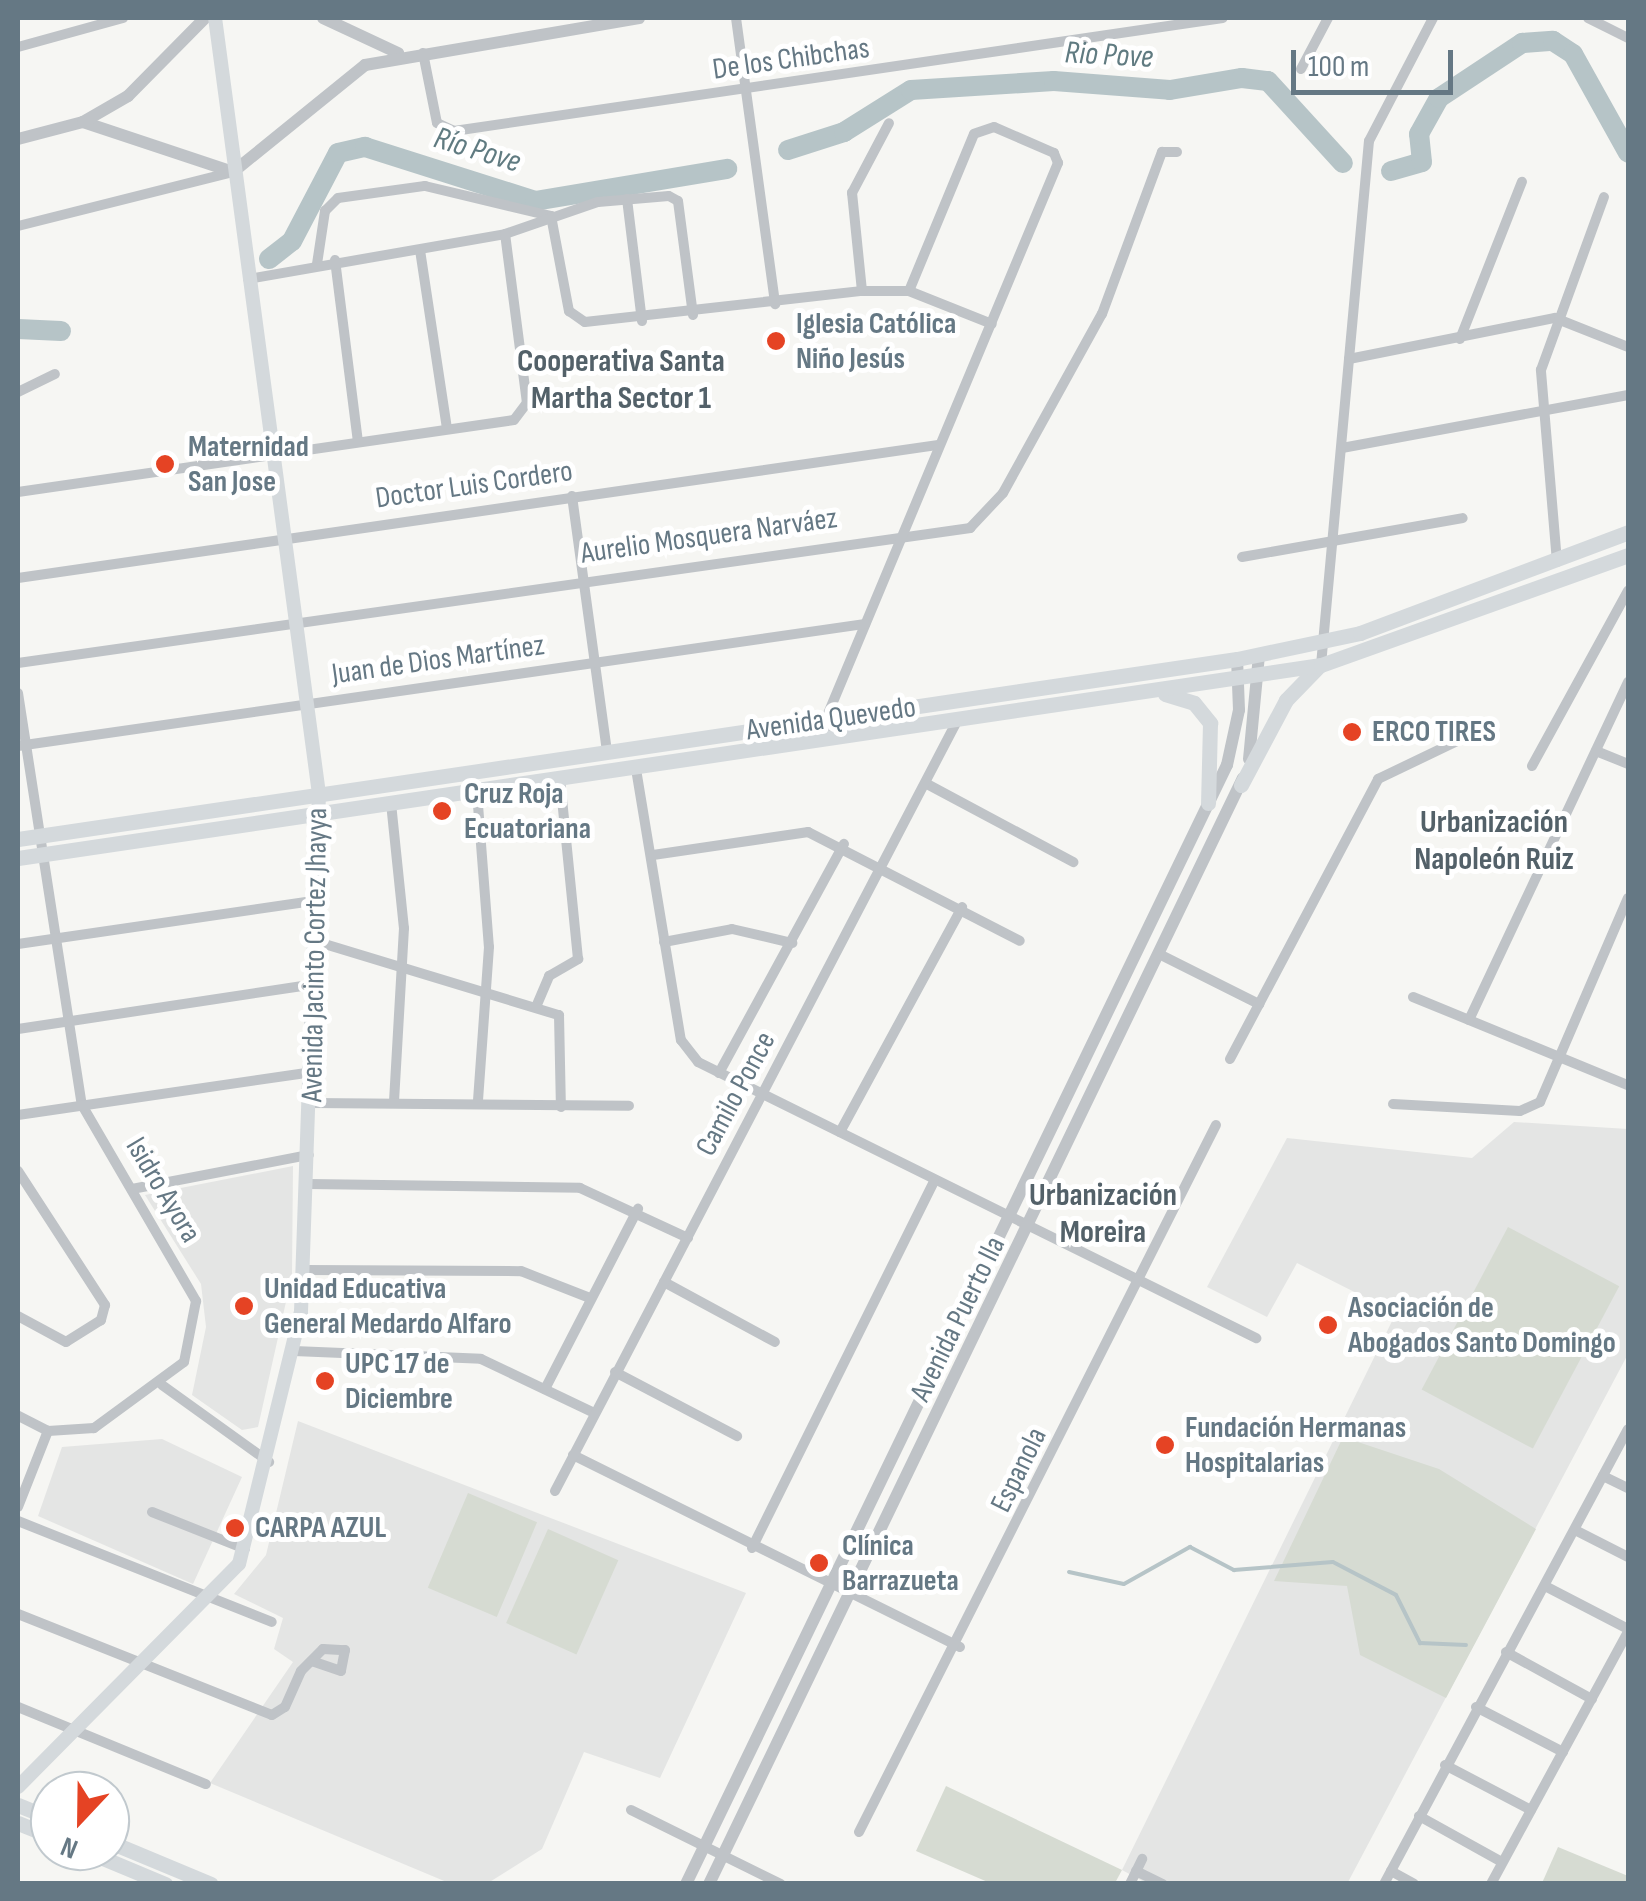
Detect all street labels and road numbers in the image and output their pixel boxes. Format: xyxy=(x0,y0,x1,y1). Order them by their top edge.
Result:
street label: De los Chibchas xyxy=(710,30,872,88)
street label: Doctor Luis Cordero xyxy=(373,453,575,517)
street label: Aurelio Mosquera Narváez xyxy=(579,500,839,572)
street label: Juan de Dios Martínez xyxy=(329,627,547,693)
street label: Avenida Quevedo xyxy=(744,689,918,749)
street label: Avenida Jacinto Cortez Jhayya xyxy=(294,807,336,1103)
street label: Camilo Ponce xyxy=(688,1026,784,1162)
street label: Isidro Ayora xyxy=(118,1131,208,1249)
street label: Avenida Puerto Ila xyxy=(903,1231,1013,1407)
street label: Espanola xyxy=(983,1422,1055,1518)

